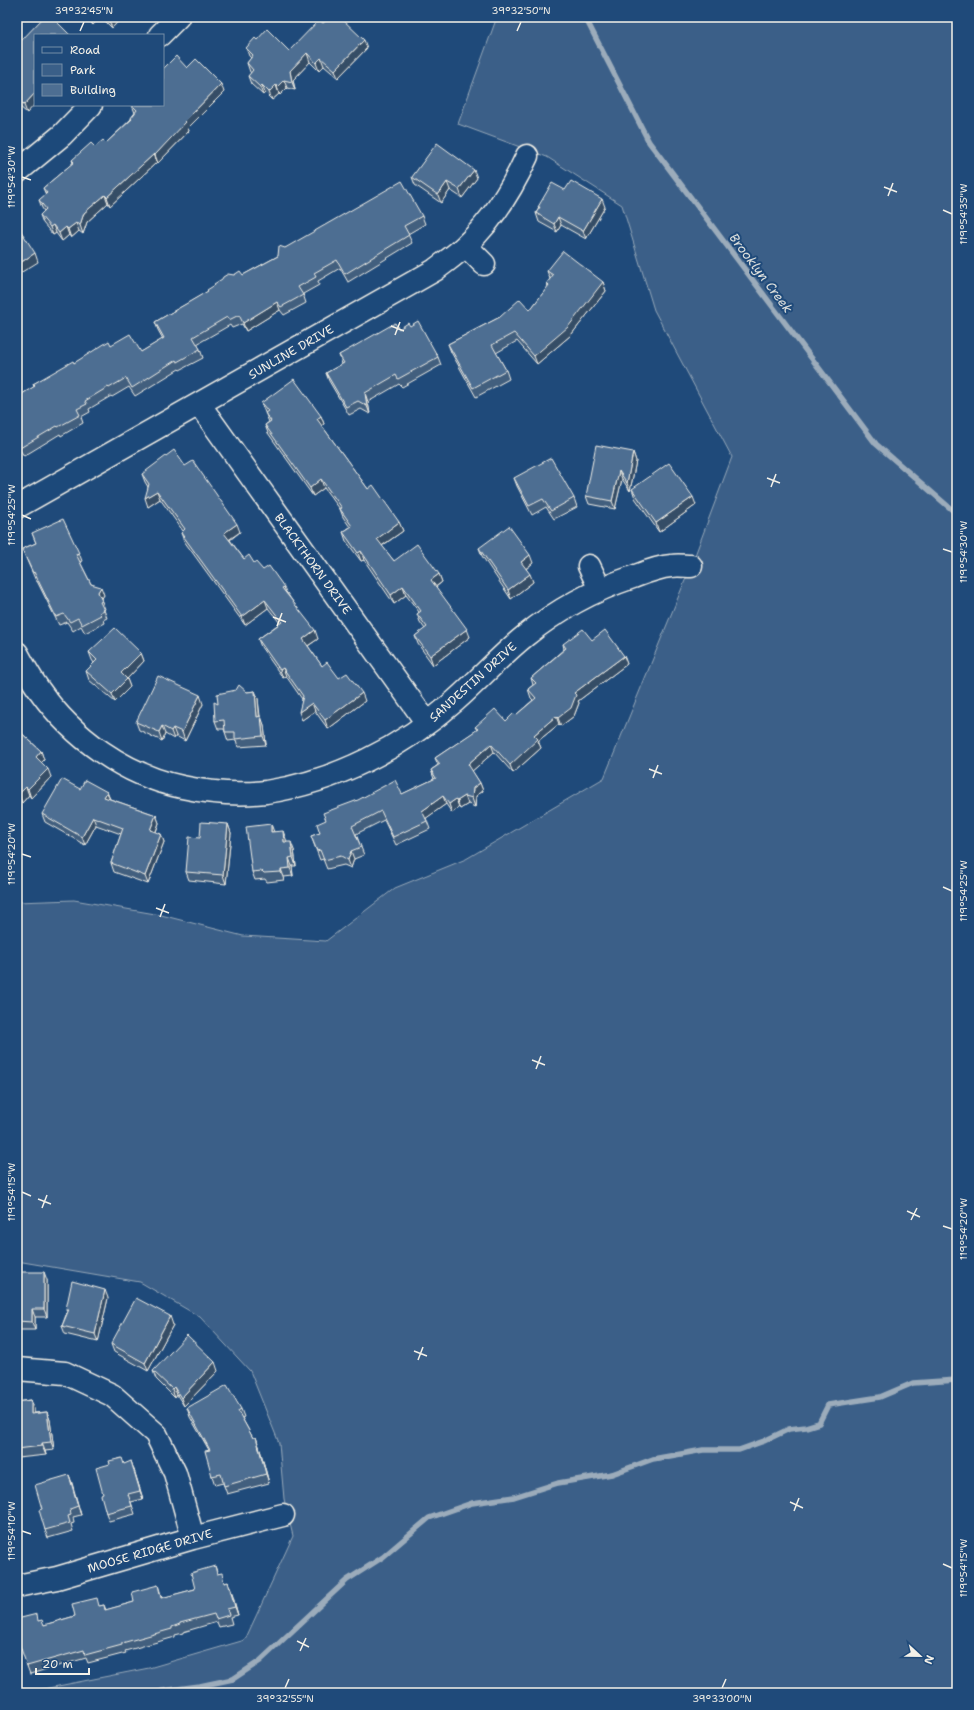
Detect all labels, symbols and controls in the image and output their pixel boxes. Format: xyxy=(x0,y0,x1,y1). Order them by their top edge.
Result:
text: 39°32'45"N xyxy=(55,4,113,17)
text: 39°32'50"N xyxy=(491,4,551,17)
legend xyxy=(34,34,164,106)
text: Road xyxy=(70,42,101,58)
text: Park xyxy=(70,62,96,78)
text: Building xyxy=(70,82,116,98)
text: 119°54'30"W xyxy=(5,145,18,208)
text: 119°54'35"W xyxy=(957,183,970,245)
water label: Brooklyn Creek xyxy=(725,230,797,317)
street label: SUNLINE DRIVE xyxy=(245,321,337,383)
text: 119°54'25"W xyxy=(5,484,18,546)
street label: BLACKTHORN DRIVE xyxy=(271,510,355,618)
text: 119°54'30"W xyxy=(957,520,970,583)
street label: SANDESTIN DRIVE xyxy=(426,639,520,725)
text: 119°54'20"W xyxy=(5,822,18,885)
text: 119°54'25"W xyxy=(957,860,970,922)
text: 119°54'15"W xyxy=(5,1162,18,1221)
text: 119°54'20"W xyxy=(957,1197,970,1260)
text: 119°54'10"W xyxy=(5,1501,18,1561)
street label: MOOSE RIDGE DRIVE xyxy=(86,1526,214,1576)
text: 119°54'15"W xyxy=(957,1538,970,1597)
north arrow xyxy=(900,1636,940,1676)
scale bar xyxy=(36,1650,89,1676)
text: N xyxy=(920,1653,937,1667)
text: 20 m xyxy=(42,1656,73,1672)
text: 39°32'55"N xyxy=(256,1692,314,1705)
text: 39°33'00"N xyxy=(692,1692,752,1705)

